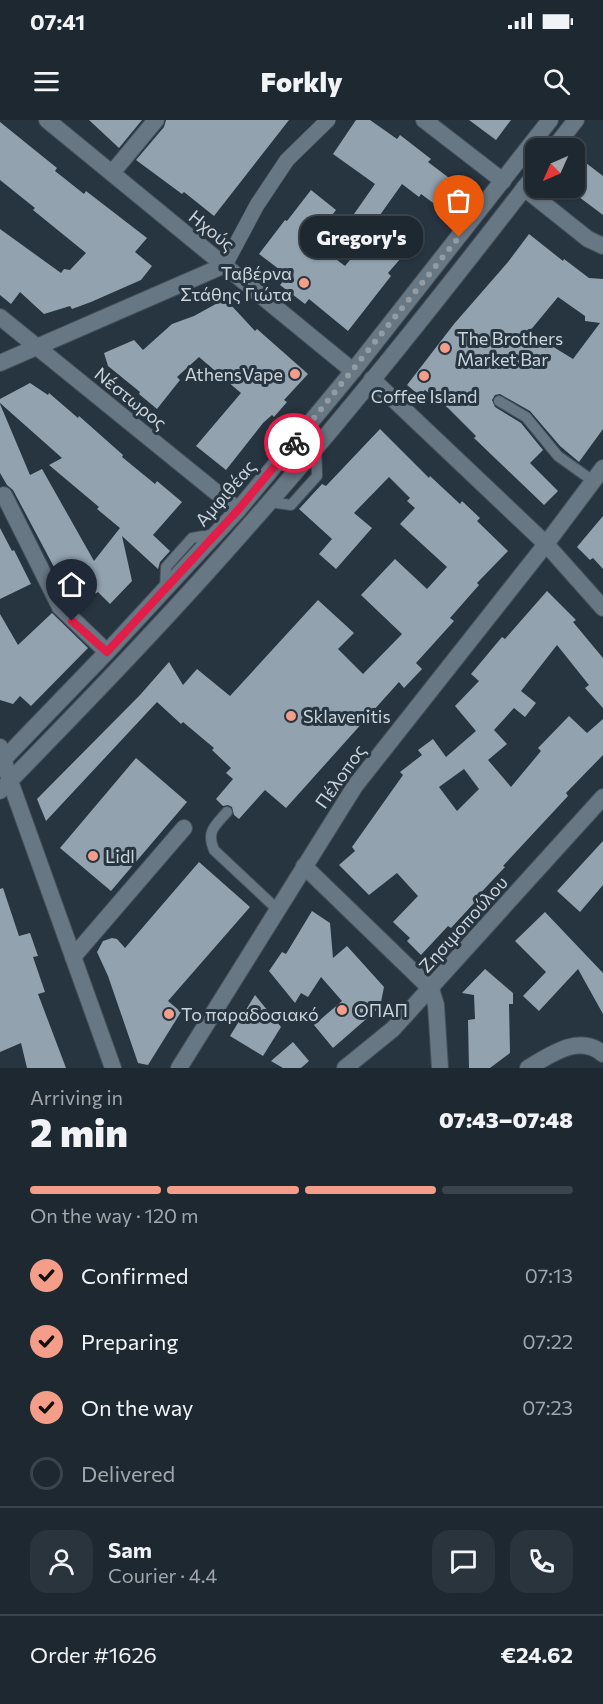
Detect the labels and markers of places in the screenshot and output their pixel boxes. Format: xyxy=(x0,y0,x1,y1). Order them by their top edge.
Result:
pin xyxy=(433,175,484,237)
callout: Gregory's xyxy=(300,216,423,258)
place label: Ταβέρνα Στάθης Γιώτα xyxy=(180,262,292,305)
marker: Ταβέρνα Στάθης Γιώτα xyxy=(297,276,311,290)
place label: The Brothers Market Bar xyxy=(457,327,563,370)
marker: The Brothers Market Bar xyxy=(438,341,452,355)
place label: AthensVape xyxy=(185,363,283,385)
marker: AthensVape xyxy=(288,367,302,381)
marker: Coffee Island xyxy=(417,369,431,383)
place label: Coffee Island xyxy=(371,385,477,407)
pin xyxy=(46,559,97,621)
place label: Sklavenitis xyxy=(303,705,391,727)
marker: Sklavenitis xyxy=(284,709,298,723)
place label: Lidl xyxy=(105,845,135,867)
marker: Lidl xyxy=(86,849,100,863)
place label: ΟΠΑΠ xyxy=(354,999,408,1021)
place label: Το παραδοσιακό xyxy=(181,1003,319,1025)
marker: ΟΠΑΠ xyxy=(335,1003,349,1017)
marker: Το παραδοσιακό xyxy=(162,1007,176,1021)

